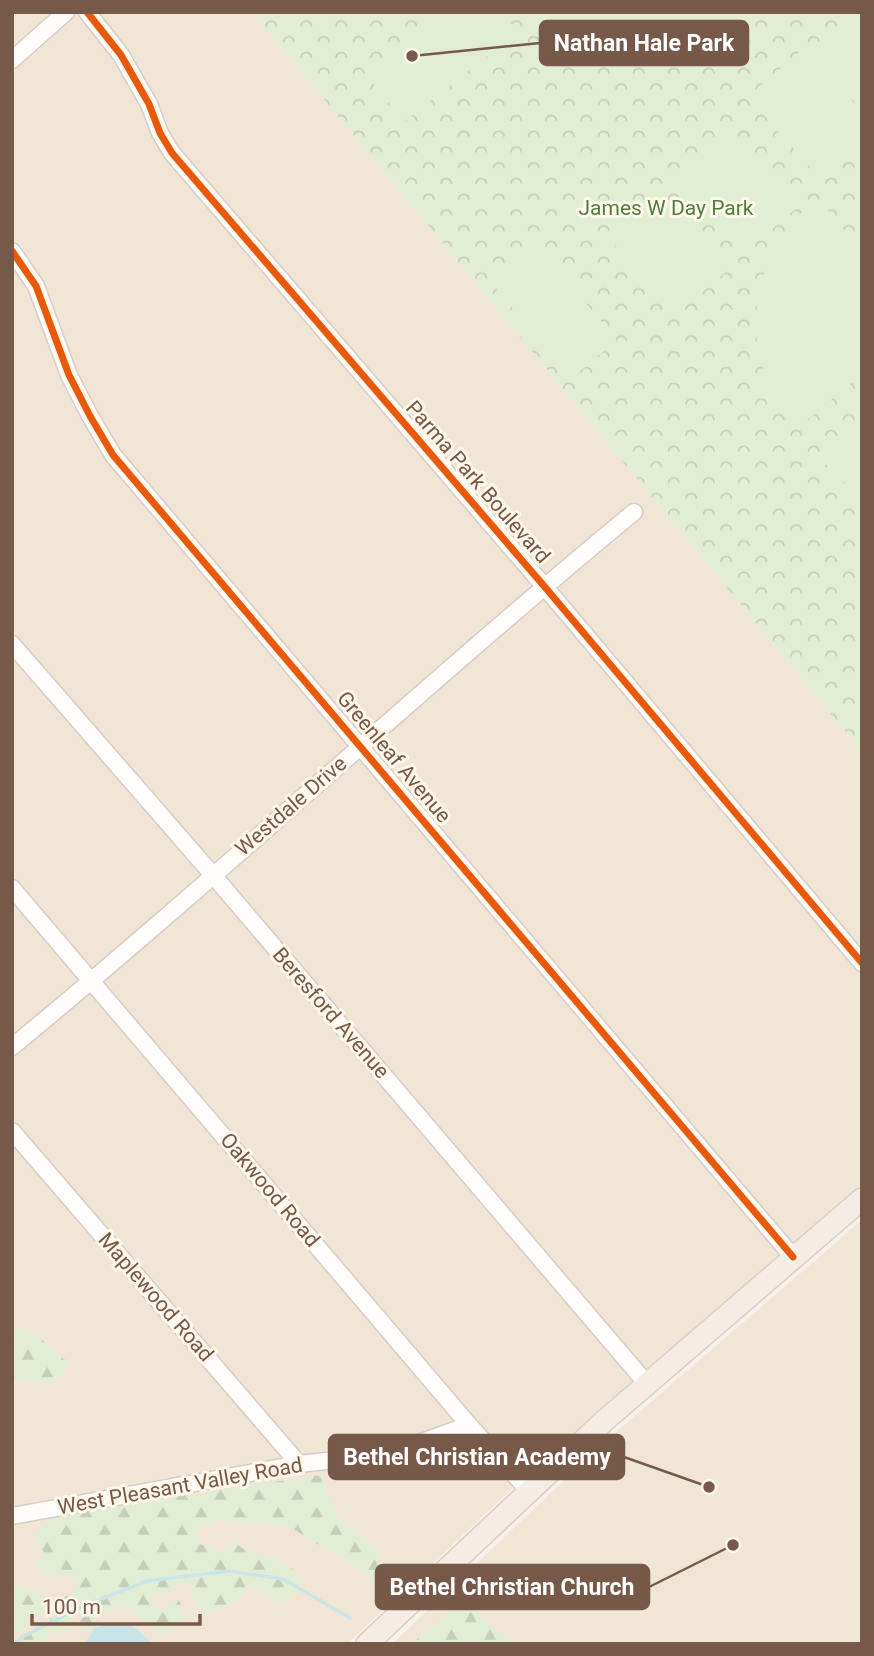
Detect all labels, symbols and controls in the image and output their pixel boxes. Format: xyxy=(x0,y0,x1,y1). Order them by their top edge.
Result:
callout: Nathan Hale Park xyxy=(540,21,748,65)
text: Nathan Hale Park xyxy=(554,30,735,57)
park label: James W Day Park xyxy=(579,196,754,220)
street label: Parma Park Boulevard xyxy=(401,396,555,568)
street label: Greenleaf Avenue xyxy=(332,686,456,828)
street label: Westdale Drive xyxy=(231,751,351,861)
street label: Beresford Avenue xyxy=(268,943,394,1083)
street label: Oakwood Road xyxy=(215,1128,325,1252)
street label: Maplewood Road xyxy=(94,1228,218,1366)
callout: Bethel Christian Academy xyxy=(329,1435,624,1479)
text: Bethel Christian Academy xyxy=(343,1444,611,1471)
street label: West Pleasant Valley Road xyxy=(56,1453,304,1519)
callout: Bethel Christian Church xyxy=(376,1565,649,1609)
text: Bethel Christian Church xyxy=(390,1574,634,1601)
scale bar xyxy=(32,1582,200,1626)
text: 100 m xyxy=(42,1595,101,1619)

